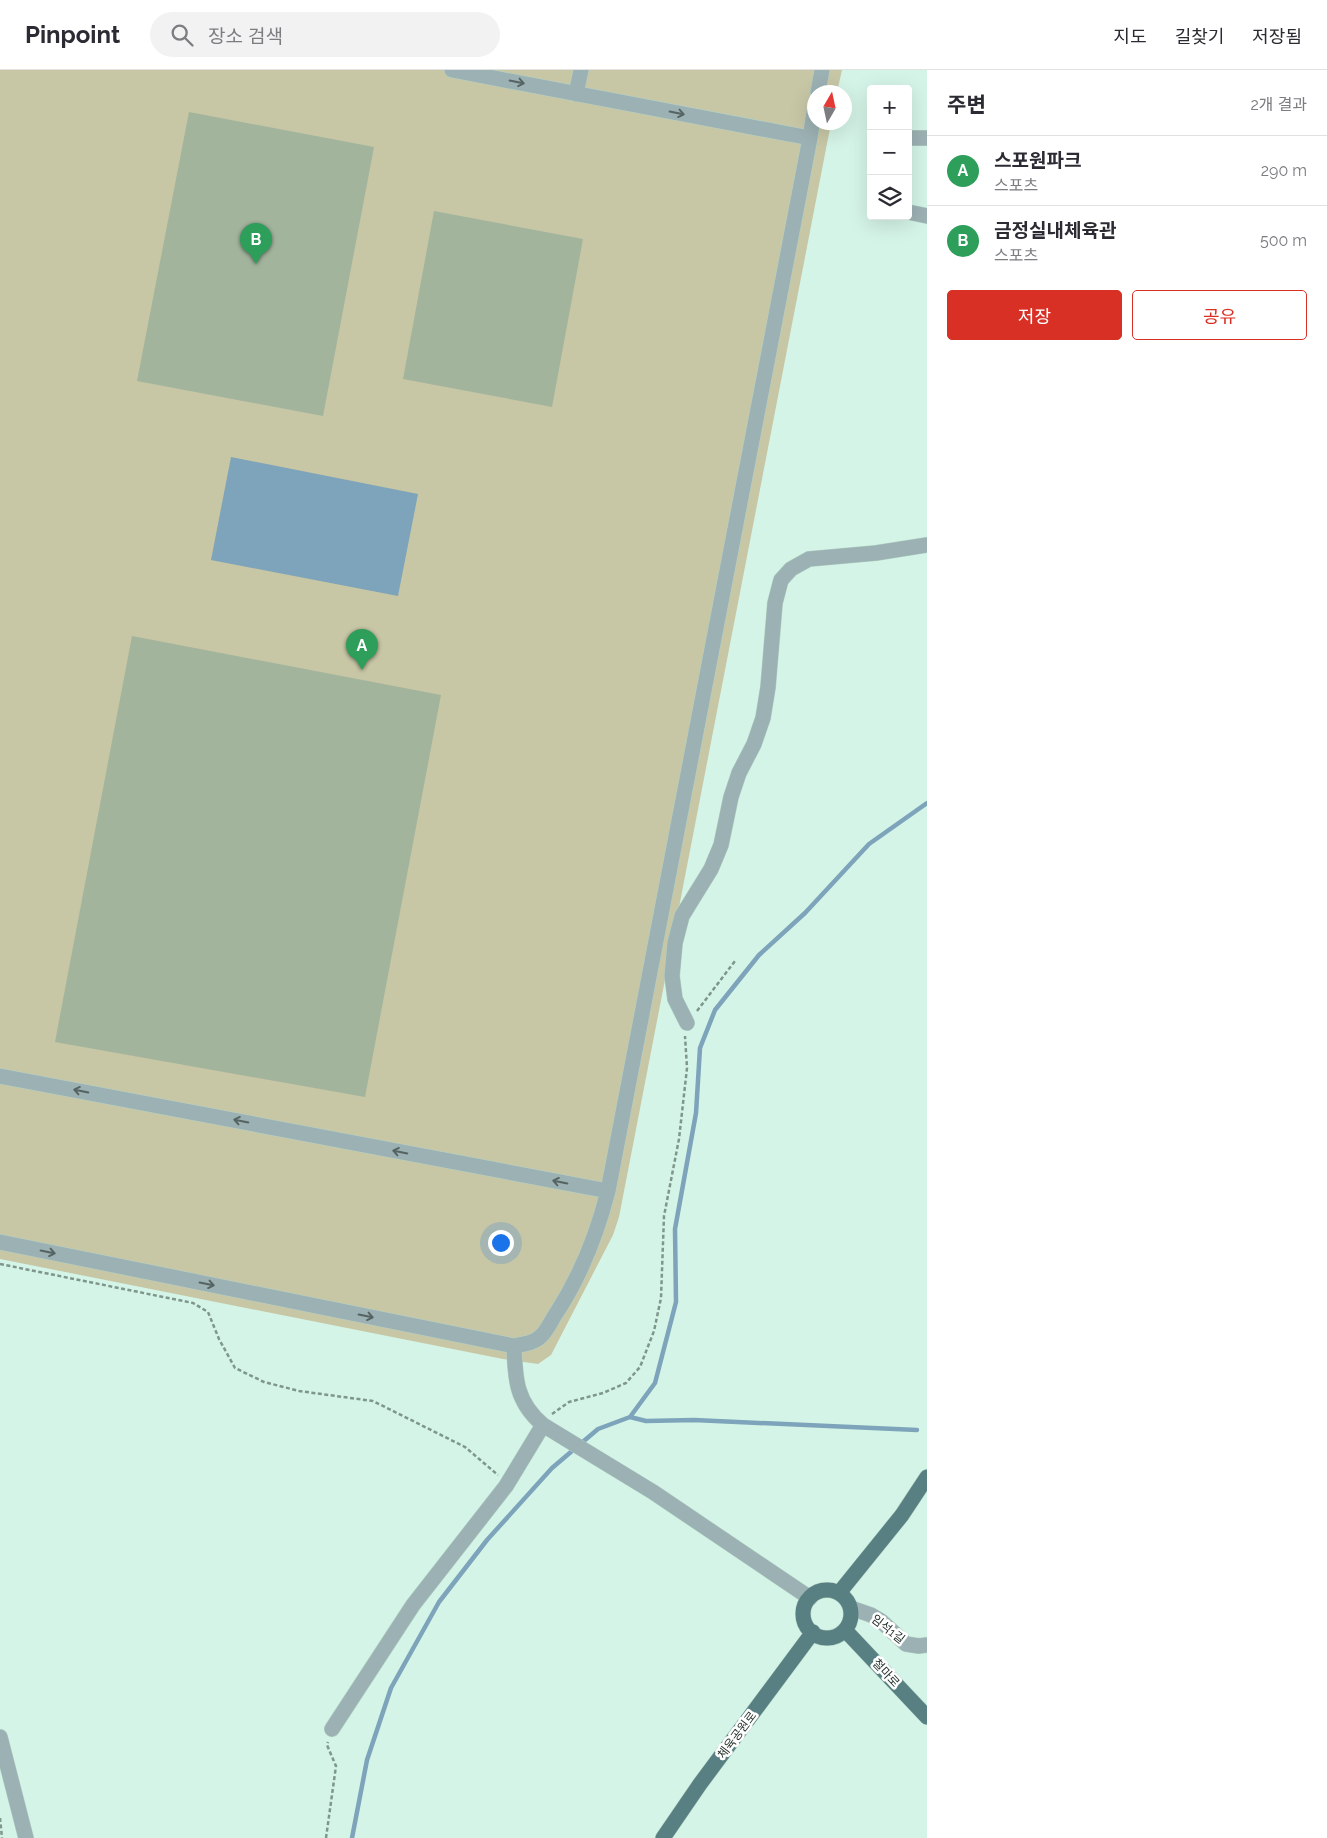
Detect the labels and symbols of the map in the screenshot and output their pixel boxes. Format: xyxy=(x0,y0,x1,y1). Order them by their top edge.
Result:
one-way arrow xyxy=(509,78,525,88)
north arrow xyxy=(807,85,852,130)
one-way arrow xyxy=(668,108,684,118)
pin: B xyxy=(240,223,272,264)
pin: A xyxy=(346,629,378,670)
one-way arrow xyxy=(73,1086,89,1095)
one-way arrow xyxy=(233,1116,249,1126)
one-way arrow xyxy=(393,1146,409,1156)
one-way arrow xyxy=(552,1177,568,1186)
your location xyxy=(488,1230,514,1256)
one-way arrow xyxy=(39,1247,55,1257)
one-way arrow xyxy=(199,1279,215,1289)
one-way arrow xyxy=(358,1312,374,1321)
street label: 임석1길 xyxy=(869,1612,907,1646)
street label: 철마로 xyxy=(870,1656,902,1690)
street label: 체육공원로 xyxy=(715,1709,759,1761)

